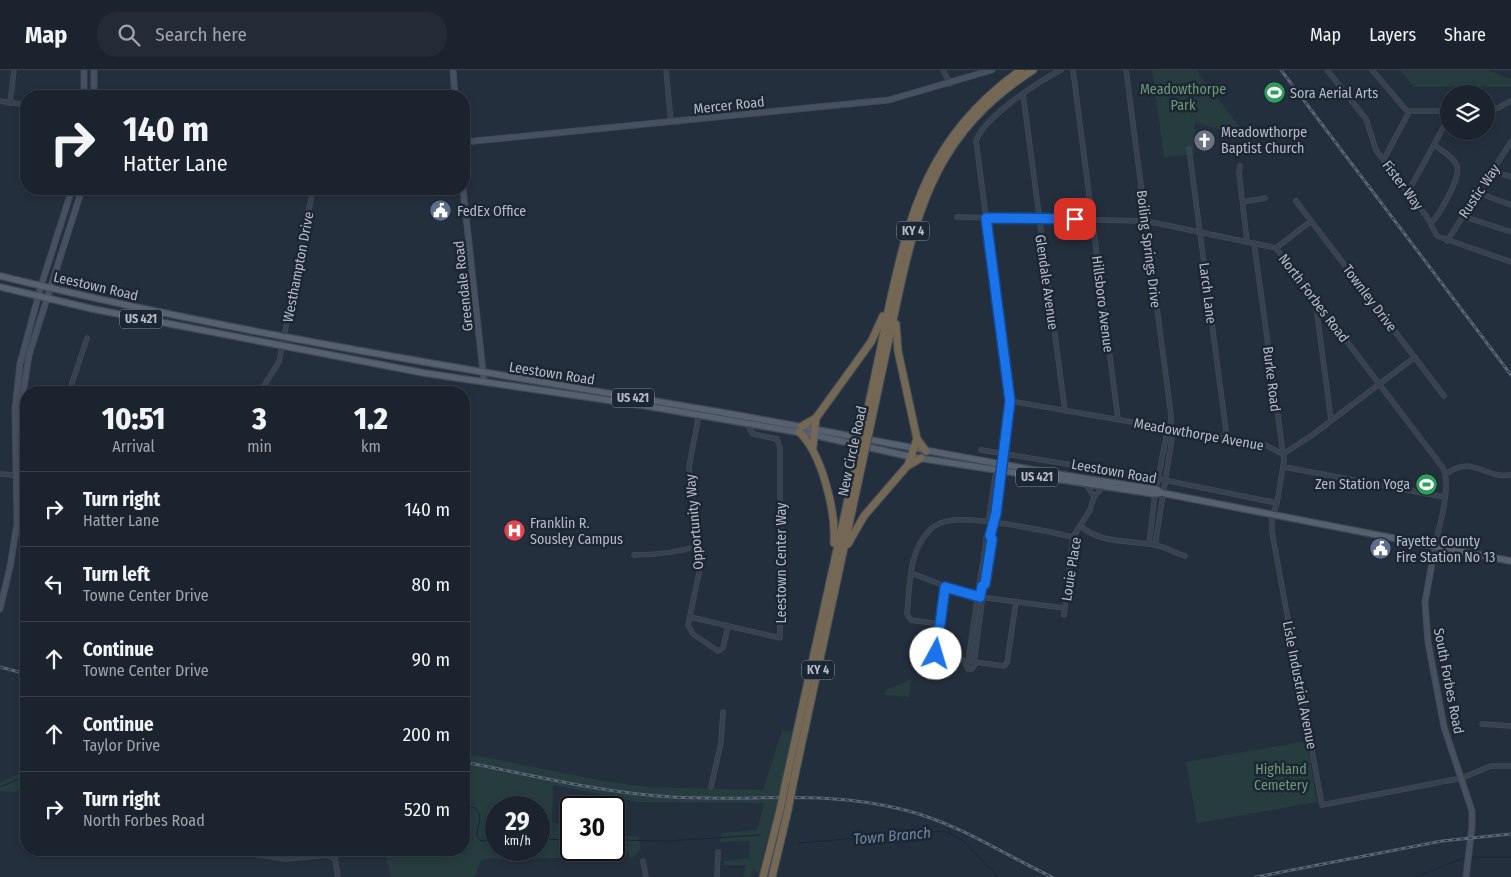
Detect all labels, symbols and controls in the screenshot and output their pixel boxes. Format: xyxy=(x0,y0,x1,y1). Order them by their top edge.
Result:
search box xyxy=(97,12,447,57)
text: Map xyxy=(25,21,67,49)
icon: search xyxy=(115,21,143,49)
text: Search here xyxy=(155,23,247,46)
text: Map xyxy=(1310,24,1341,46)
text: Layers xyxy=(1369,24,1416,46)
text: Share xyxy=(1444,24,1486,46)
park label: Meadowthorpe Park xyxy=(1140,81,1226,114)
sports icon: Sora Aerial Arts xyxy=(1262,81,1286,105)
place label: Sora Aerial Arts xyxy=(1290,85,1378,102)
map controls xyxy=(1440,85,1495,140)
button: layers xyxy=(1440,85,1495,140)
street label: Mercer Road xyxy=(693,93,765,118)
text: 140 m xyxy=(123,108,209,150)
icon: right xyxy=(40,110,105,175)
place label: Meadowthorpe Baptist Church xyxy=(1221,124,1307,157)
church icon: Meadowthorpe Baptist Church xyxy=(1193,128,1217,152)
text: Hatter Lane xyxy=(123,150,228,177)
street label: Fister Way xyxy=(1378,157,1427,214)
street label: Rustic Way xyxy=(1455,161,1504,221)
street label: Boiling Springs Drive xyxy=(1133,189,1164,309)
pin xyxy=(1054,198,1096,240)
public building icon: FedEx Office xyxy=(429,199,453,223)
place label: FedEx Office xyxy=(457,203,526,220)
icon: arrive xyxy=(1061,205,1089,233)
street label: Westhampton Drive xyxy=(279,210,318,324)
road number: KY 4 xyxy=(897,222,929,240)
street label: Glendale Avenue xyxy=(1031,233,1062,331)
street label: Greendale Road xyxy=(450,240,477,332)
street label: North Forbes Road xyxy=(1275,251,1352,346)
street label: Hillsboro Avenue xyxy=(1088,255,1117,354)
street label: Larch Lane xyxy=(1195,262,1220,325)
street label: Townley Drive xyxy=(1339,262,1400,335)
street label: Leestown Road xyxy=(52,268,140,304)
road number: US 421 xyxy=(120,310,162,328)
street label: Burke Road xyxy=(1259,346,1284,413)
street label: Leestown Road xyxy=(508,358,596,389)
road number: US 421 xyxy=(612,388,654,408)
text: 10:51 xyxy=(102,401,165,437)
text: 3 xyxy=(252,401,267,437)
text: 1.2 xyxy=(354,401,388,437)
street label: New Circle Road xyxy=(835,404,870,498)
street label: Meadowthorpe Avenue xyxy=(1133,415,1265,454)
text: Arrival xyxy=(112,437,155,456)
text: min xyxy=(247,437,272,456)
text: km xyxy=(361,437,381,456)
street label: Leestown Road xyxy=(1070,456,1158,487)
road number: US 421 xyxy=(1016,468,1058,487)
sports icon: Zen Station Yoga xyxy=(1414,472,1438,496)
street label: Opportunity Way xyxy=(682,473,707,570)
place label: Zen Station Yoga xyxy=(1315,476,1410,493)
text: Turn right xyxy=(83,488,160,511)
icon: right xyxy=(40,495,68,523)
text: 140 m xyxy=(404,498,450,521)
street label: Leestown Center Way xyxy=(773,502,790,623)
text: Hatter Lane xyxy=(83,511,159,530)
place label: Franklin R. Sousley Campus xyxy=(530,515,623,548)
hospital icon: Franklin R. Sousley Campus xyxy=(502,519,526,543)
place label: Fayette County Fire Station No 13 xyxy=(1396,533,1495,566)
street label: Louie Place xyxy=(1058,536,1085,602)
public building icon: Fayette County Fire Station No 13 xyxy=(1368,537,1392,561)
text: Turn left xyxy=(83,563,150,586)
icon: left xyxy=(40,570,68,598)
text: 80 m xyxy=(412,573,450,596)
text: Towne Center Drive xyxy=(83,586,209,605)
street label: Lisle Industrial Avenue xyxy=(1279,620,1320,751)
position arrow xyxy=(909,627,961,679)
street label: South Forbes Road xyxy=(1430,627,1467,735)
text: Continue xyxy=(83,638,154,661)
icon: ahead xyxy=(40,645,68,673)
text: 90 m xyxy=(412,648,450,671)
road number: KY 4 xyxy=(802,660,834,680)
text: Towne Center Drive xyxy=(83,661,209,680)
text: Continue xyxy=(83,713,154,736)
icon: ahead xyxy=(40,720,68,748)
text: 200 m xyxy=(403,723,450,746)
text: Taylor Drive xyxy=(83,736,160,755)
park label: Highland Cemetery xyxy=(1254,761,1309,794)
text: Turn right xyxy=(83,788,160,811)
icon: right xyxy=(40,795,68,823)
speed limit sign: 30 xyxy=(560,796,625,861)
text: 520 m xyxy=(404,798,450,821)
text: 29 xyxy=(505,807,530,837)
text: North Forbes Road xyxy=(83,811,205,830)
water label: Town Branch xyxy=(852,824,932,848)
text: km/h xyxy=(504,834,531,848)

